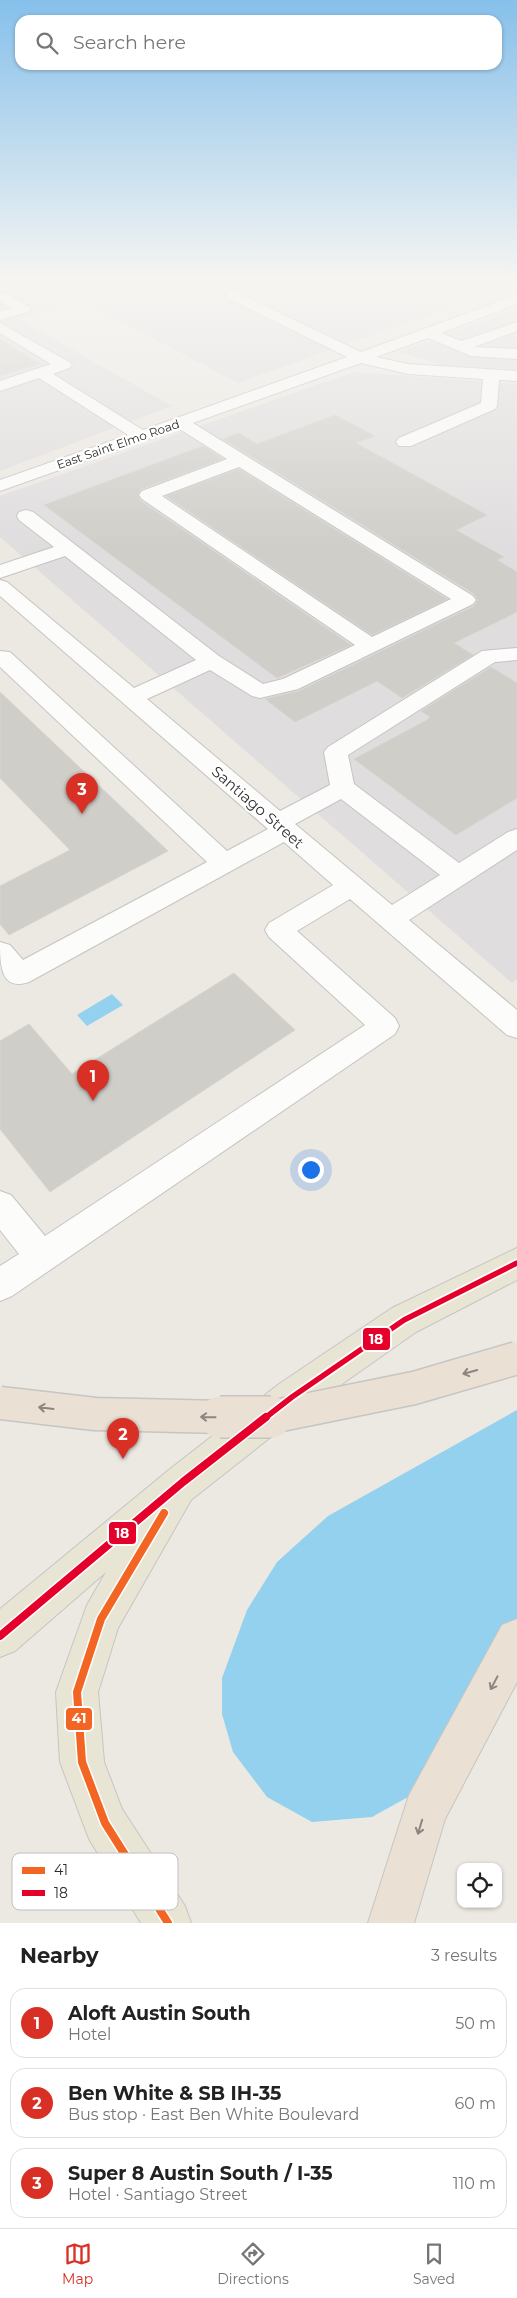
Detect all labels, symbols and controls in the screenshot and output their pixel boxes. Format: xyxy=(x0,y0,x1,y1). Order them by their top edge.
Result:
search box xyxy=(15,15,502,70)
icon: search xyxy=(33,29,61,57)
text: Search here xyxy=(73,31,186,54)
street label: East Saint Elmo Road xyxy=(55,416,181,472)
street label: Santiago Street xyxy=(208,762,308,852)
pin: 3 xyxy=(66,773,98,814)
pin: 1 xyxy=(77,1060,109,1101)
your location xyxy=(298,1157,324,1183)
line badge: 18 xyxy=(362,1327,391,1351)
text: 18 xyxy=(369,1330,383,1348)
one-way arrow xyxy=(463,1367,479,1377)
one-way arrow xyxy=(38,1403,54,1413)
one-way arrow xyxy=(200,1412,216,1422)
pin: 2 xyxy=(107,1418,139,1459)
line badge: 18 xyxy=(108,1521,137,1545)
text: 18 xyxy=(115,1524,129,1542)
one-way arrow xyxy=(489,1675,498,1690)
line badge: 41 xyxy=(65,1707,93,1731)
text: 41 xyxy=(72,1709,86,1727)
one-way arrow xyxy=(415,1819,425,1835)
legend xyxy=(12,1853,178,1910)
text: 41 xyxy=(54,1861,68,1879)
map controls xyxy=(457,1863,502,1908)
button: locate xyxy=(457,1863,502,1908)
text: 18 xyxy=(54,1884,68,1902)
text: Nearby xyxy=(20,1943,99,1968)
text: 3 results xyxy=(431,1946,497,1965)
text: Aloft Austin South xyxy=(68,2002,251,2025)
text: 1 xyxy=(34,2014,40,2033)
text: 50 m xyxy=(455,2014,496,2033)
text: Hotel xyxy=(68,2025,111,2044)
text: Ben White & SB IH-35 xyxy=(68,2082,281,2105)
text: 2 xyxy=(32,2094,42,2113)
text: 60 m xyxy=(454,2094,496,2113)
text: Bus stop · East Ben White Boulevard xyxy=(68,2105,359,2124)
text: Super 8 Austin South / I-35 xyxy=(68,2162,333,2185)
text: 3 xyxy=(32,2174,42,2193)
text: 110 m xyxy=(453,2174,496,2193)
text: Hotel · Santiago Street xyxy=(68,2185,248,2204)
tab: Map xyxy=(62,2240,93,2288)
tab: Directions xyxy=(217,2240,289,2288)
tab: Saved xyxy=(413,2240,455,2288)

